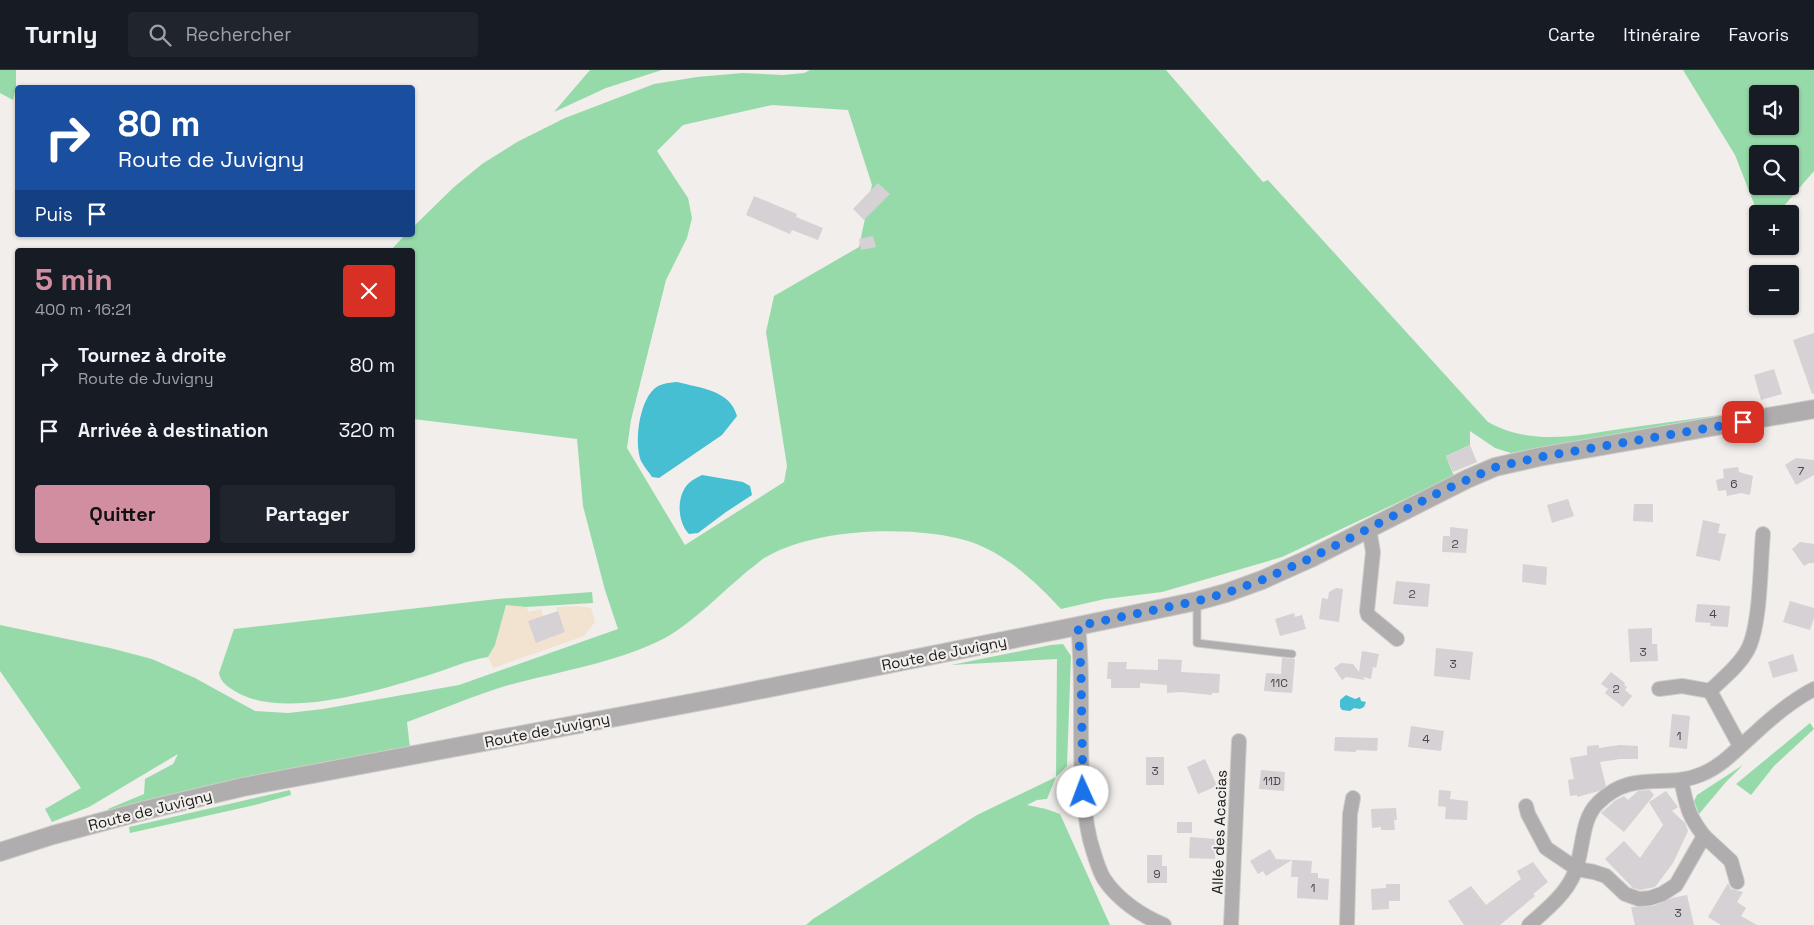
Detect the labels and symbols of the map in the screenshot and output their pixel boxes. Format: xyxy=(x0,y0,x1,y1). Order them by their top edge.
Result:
pin xyxy=(1722,401,1764,443)
house number: 7 xyxy=(1798,463,1805,479)
house number: 6 xyxy=(1730,476,1738,492)
house number: 2 xyxy=(1451,536,1459,552)
house number: 2 xyxy=(1408,586,1416,602)
house number: 4 xyxy=(1709,606,1717,622)
street label: Route de Juvigny xyxy=(880,632,1008,674)
house number: 3 xyxy=(1639,644,1647,660)
house number: 3 xyxy=(1449,656,1457,672)
house number: 11C xyxy=(1270,675,1288,691)
house number: 2 xyxy=(1612,681,1620,697)
street label: Route de Juvigny xyxy=(483,709,611,751)
house number: 1 xyxy=(1676,728,1682,744)
house number: 4 xyxy=(1422,731,1430,747)
house number: 3 xyxy=(1151,763,1159,779)
position arrow xyxy=(1056,765,1108,817)
street label: Allée des Acacias xyxy=(1207,769,1231,895)
house number: 11D xyxy=(1263,773,1281,789)
street label: Route de Juvigny xyxy=(86,785,214,835)
house number: 9 xyxy=(1153,866,1161,882)
house number: 1 xyxy=(1310,880,1316,896)
house number: 3 xyxy=(1674,905,1682,921)

